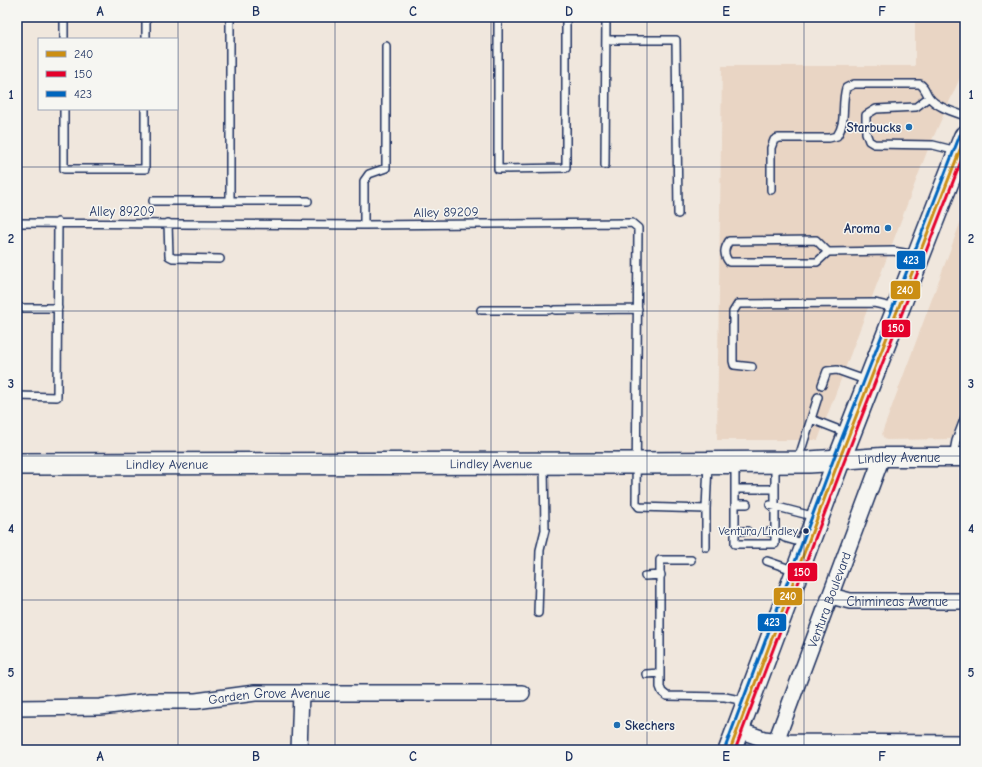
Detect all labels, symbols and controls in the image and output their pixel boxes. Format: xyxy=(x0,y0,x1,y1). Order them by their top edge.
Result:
text: A xyxy=(96,4,104,19)
text: B xyxy=(252,4,260,19)
text: C xyxy=(409,4,417,19)
text: D xyxy=(565,4,573,19)
text: E xyxy=(722,4,730,19)
text: F xyxy=(878,4,886,19)
legend xyxy=(38,38,178,110)
text: 240 xyxy=(74,47,93,61)
text: 150 xyxy=(74,67,93,81)
text: 1 xyxy=(8,87,14,102)
text: 423 xyxy=(74,87,92,101)
text: 1 xyxy=(968,87,974,102)
place label: Starbucks xyxy=(847,120,901,135)
marker: Starbucks xyxy=(904,122,914,132)
street label: Alley 89209 xyxy=(89,204,155,219)
street label: Alley 89209 xyxy=(413,204,479,220)
place label: Aroma xyxy=(844,221,880,236)
marker: Aroma xyxy=(883,223,893,233)
text: 2 xyxy=(8,231,14,246)
text: 2 xyxy=(968,231,974,246)
line badge: 423 xyxy=(896,250,926,270)
text: 423 xyxy=(903,254,919,267)
line badge: 240 xyxy=(890,280,921,300)
text: 240 xyxy=(897,284,913,297)
line badge: 150 xyxy=(881,319,911,338)
text: 150 xyxy=(888,322,904,335)
text: 3 xyxy=(8,376,14,391)
text: 3 xyxy=(968,376,974,391)
street label: Lindley Avenue xyxy=(857,450,941,466)
street label: Lindley Avenue xyxy=(126,456,209,471)
street label: Lindley Avenue xyxy=(450,456,533,471)
text: 4 xyxy=(8,521,14,536)
text: 4 xyxy=(968,521,974,536)
place label: Ventura/Lindley xyxy=(718,524,799,538)
marker: Ventura/Lindley xyxy=(801,526,811,536)
street label: Ventura Boulevard xyxy=(804,550,853,649)
line badge: 150 xyxy=(787,562,818,582)
text: 150 xyxy=(794,566,810,579)
line badge: 240 xyxy=(773,587,803,606)
text: 240 xyxy=(780,590,796,603)
street label: Chimineas Avenue xyxy=(847,594,949,609)
line badge: 423 xyxy=(757,613,787,632)
text: 423 xyxy=(764,616,780,629)
text: 5 xyxy=(8,665,15,680)
text: 5 xyxy=(968,665,975,680)
street label: Garden Grove Avenue xyxy=(207,686,331,707)
place label: Skechers xyxy=(625,718,675,733)
marker: Skechers xyxy=(612,720,622,730)
text: A xyxy=(96,749,104,764)
text: B xyxy=(252,749,260,764)
text: C xyxy=(409,749,417,764)
text: D xyxy=(565,749,573,764)
text: E xyxy=(722,749,730,764)
text: F xyxy=(878,749,886,764)

